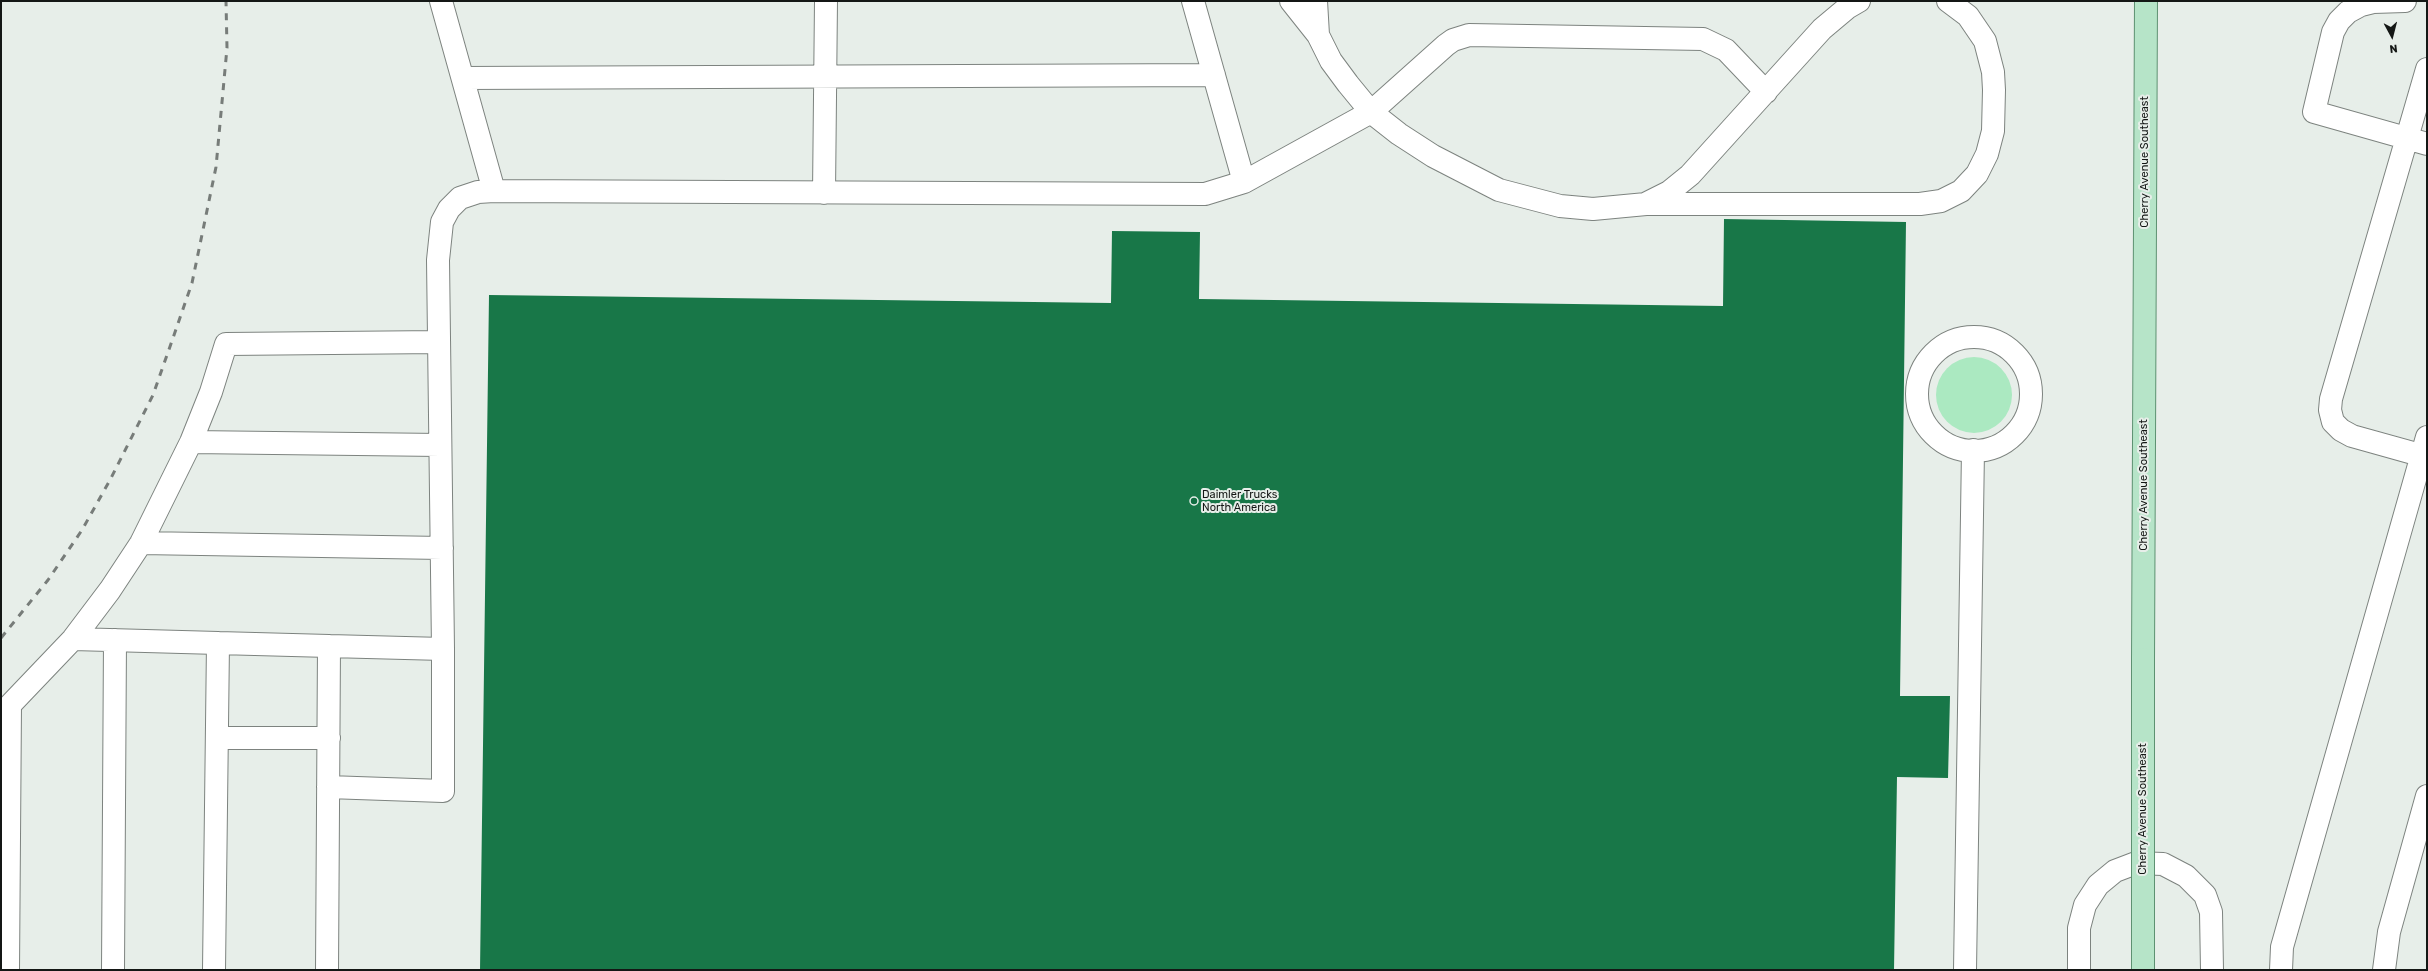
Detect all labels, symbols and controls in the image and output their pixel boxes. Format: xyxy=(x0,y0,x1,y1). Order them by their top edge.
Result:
north arrow xyxy=(2372,16,2412,56)
text: N xyxy=(2389,41,2398,55)
street label: Cherry Avenue Southeast xyxy=(2138,96,2152,228)
street label: Cherry Avenue Southeast xyxy=(2137,419,2151,551)
place label: Daimler Trucks North America xyxy=(1202,488,1277,514)
marker: Daimler Trucks North America xyxy=(1189,496,1199,506)
street label: Cherry Avenue Southeast xyxy=(2136,743,2150,875)

